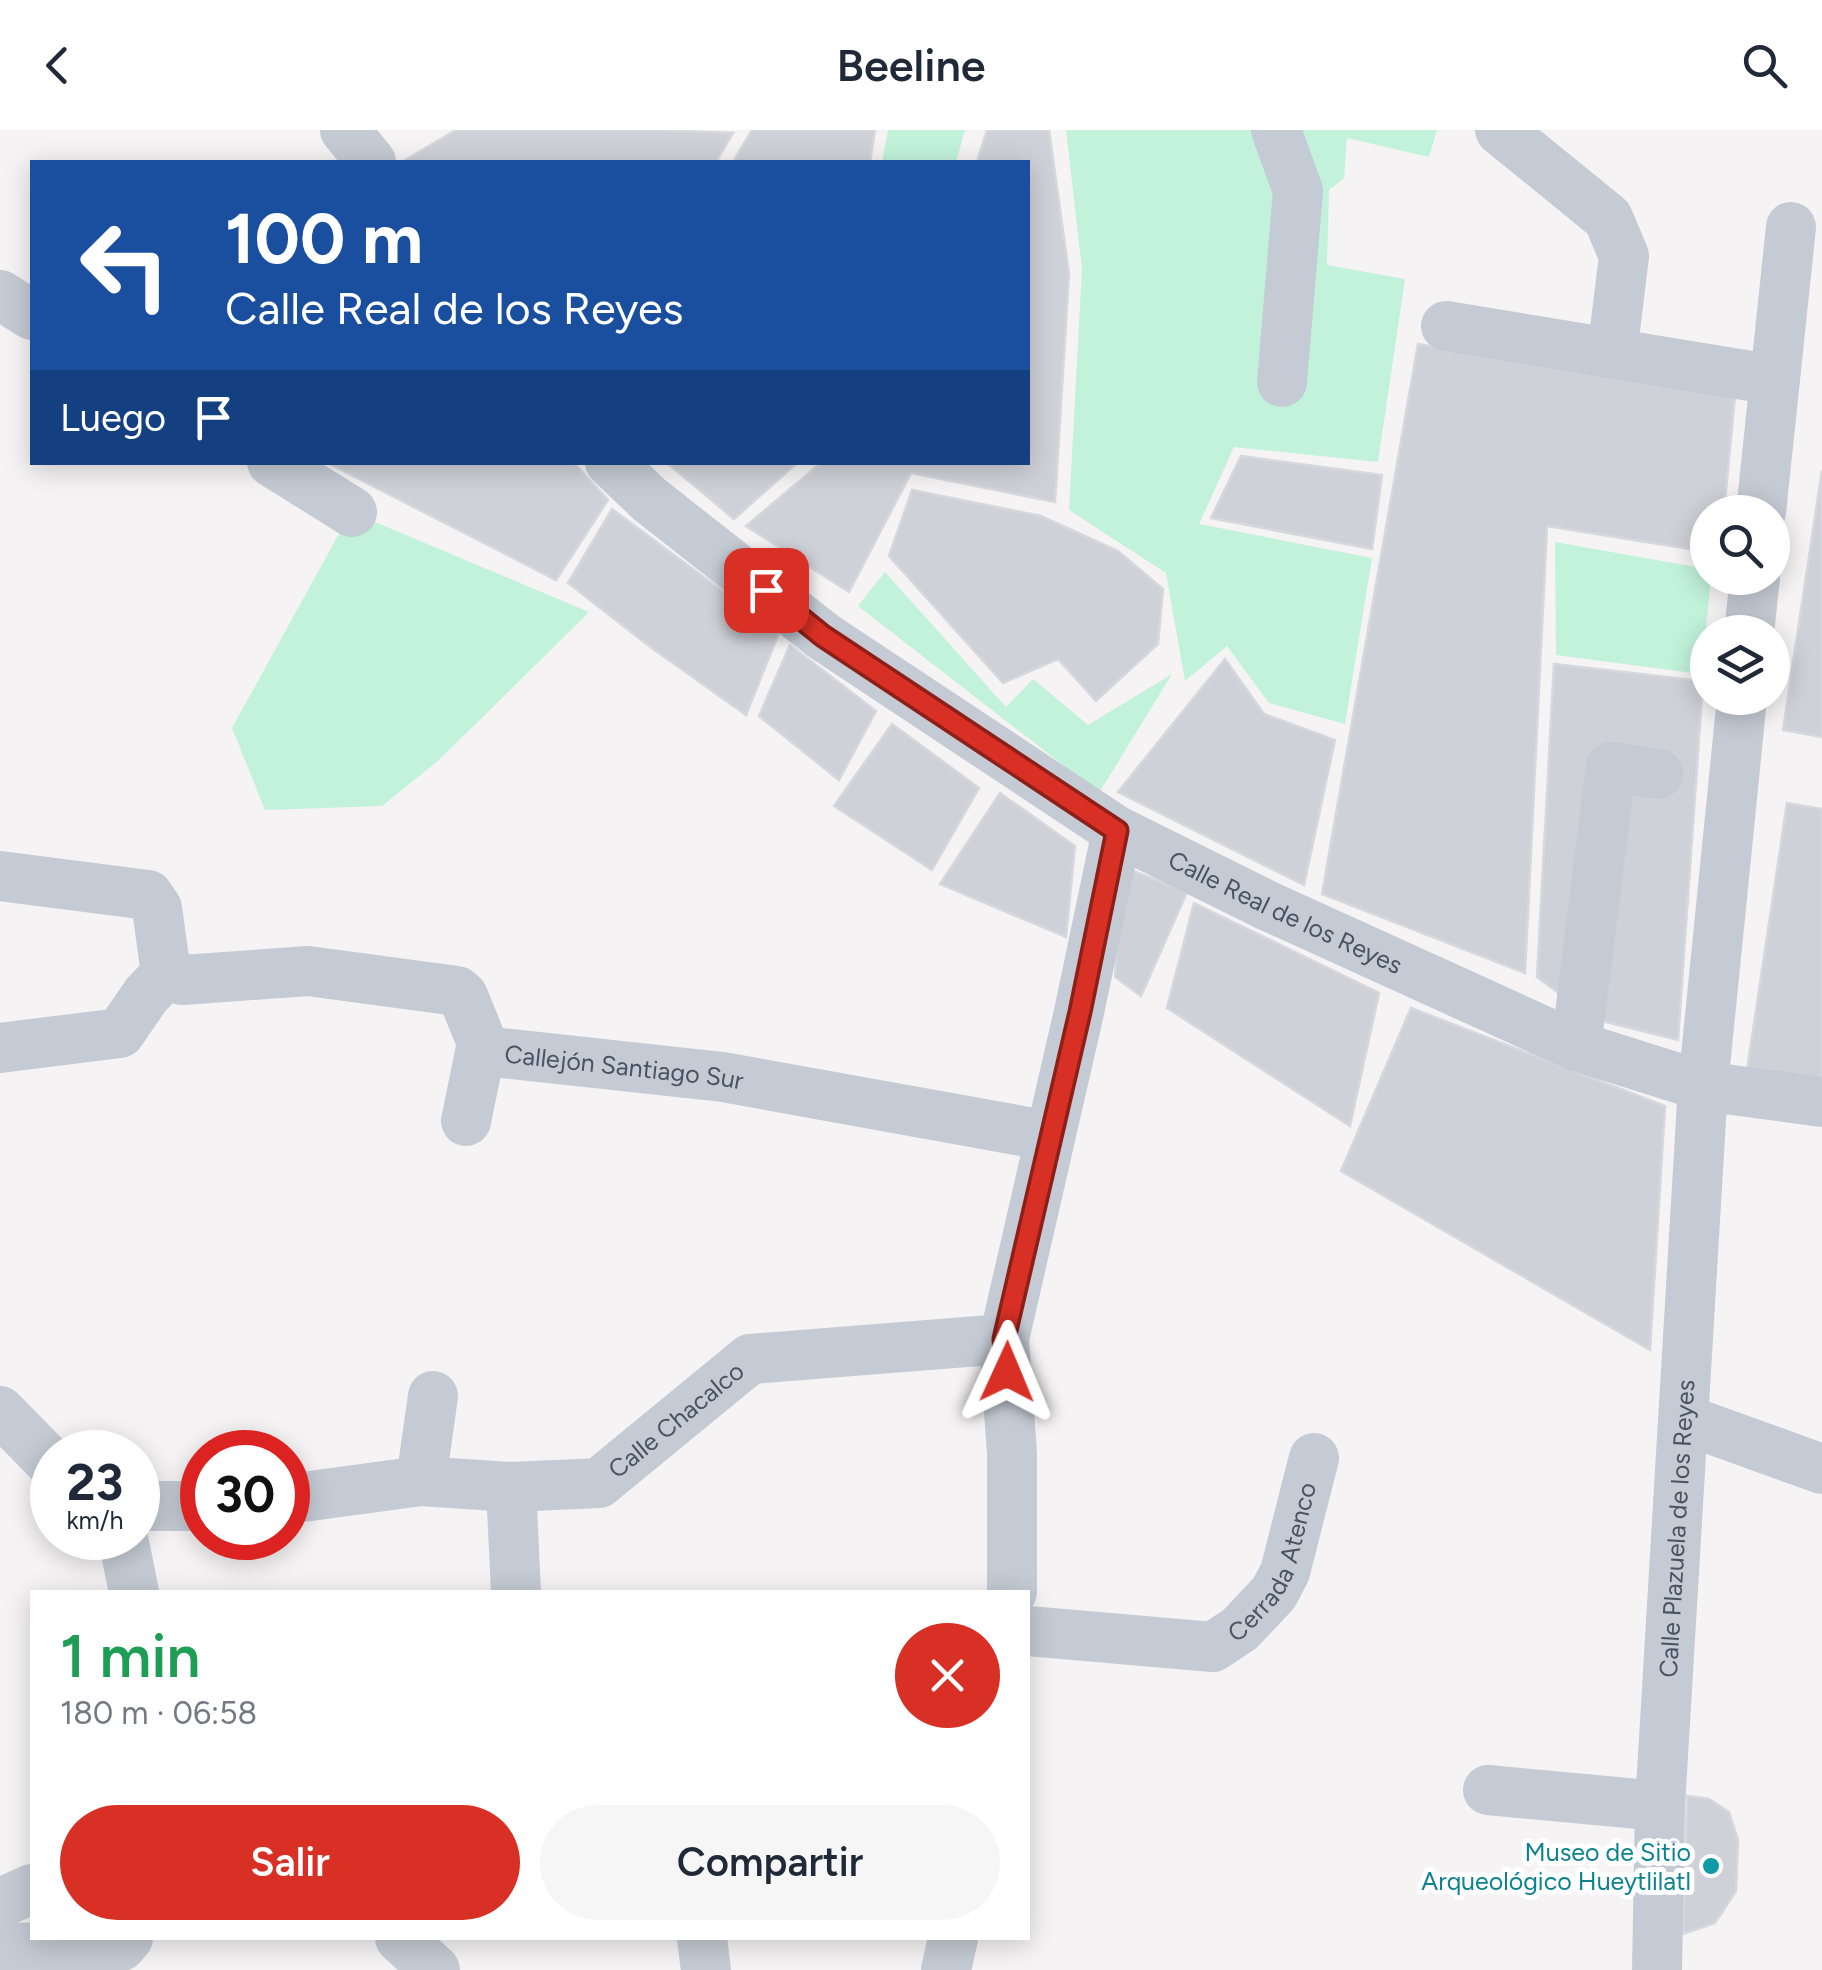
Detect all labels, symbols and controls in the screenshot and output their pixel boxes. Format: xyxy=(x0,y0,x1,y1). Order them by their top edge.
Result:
icon: back xyxy=(30,38,85,93)
text: Beeline xyxy=(836,38,986,92)
icon: search xyxy=(1737,38,1792,93)
text: 100 m xyxy=(225,196,423,281)
icon: left xyxy=(60,200,190,330)
text: Calle Real de los Reyes xyxy=(225,281,684,335)
icon: arrive xyxy=(186,390,241,445)
text: Luego xyxy=(60,395,166,441)
map controls xyxy=(1690,495,1790,715)
button: search xyxy=(1690,495,1790,595)
pin xyxy=(724,548,809,633)
icon: arrive xyxy=(739,563,794,618)
button: layers xyxy=(1690,615,1790,715)
street label: Calle Real de los Reyes xyxy=(1164,844,1407,980)
street label: Callejón Santiago Sur xyxy=(503,1038,746,1096)
position arrow xyxy=(955,1320,1059,1424)
street label: Calle Chacalco xyxy=(602,1356,750,1484)
street label: Calle Plazuela de los Reyes xyxy=(1653,1379,1700,1678)
speed limit sign: 30 xyxy=(180,1430,310,1560)
text: 23 xyxy=(67,1452,123,1513)
street label: Cerrada Atenco xyxy=(1222,1479,1322,1648)
text: km/h xyxy=(66,1505,124,1535)
text: 1 min xyxy=(60,1620,200,1692)
button: close xyxy=(895,1623,1000,1728)
text: 180 m · 06:58 xyxy=(60,1694,257,1732)
button: Salir xyxy=(60,1805,520,1920)
button: Compartir xyxy=(540,1805,1000,1920)
place label: Museo de Sitio Arqueológico Hueytlilatl xyxy=(1421,1837,1691,1896)
marker: Museo de Sitio Arqueológico Hueytlilatl xyxy=(1700,1855,1722,1877)

